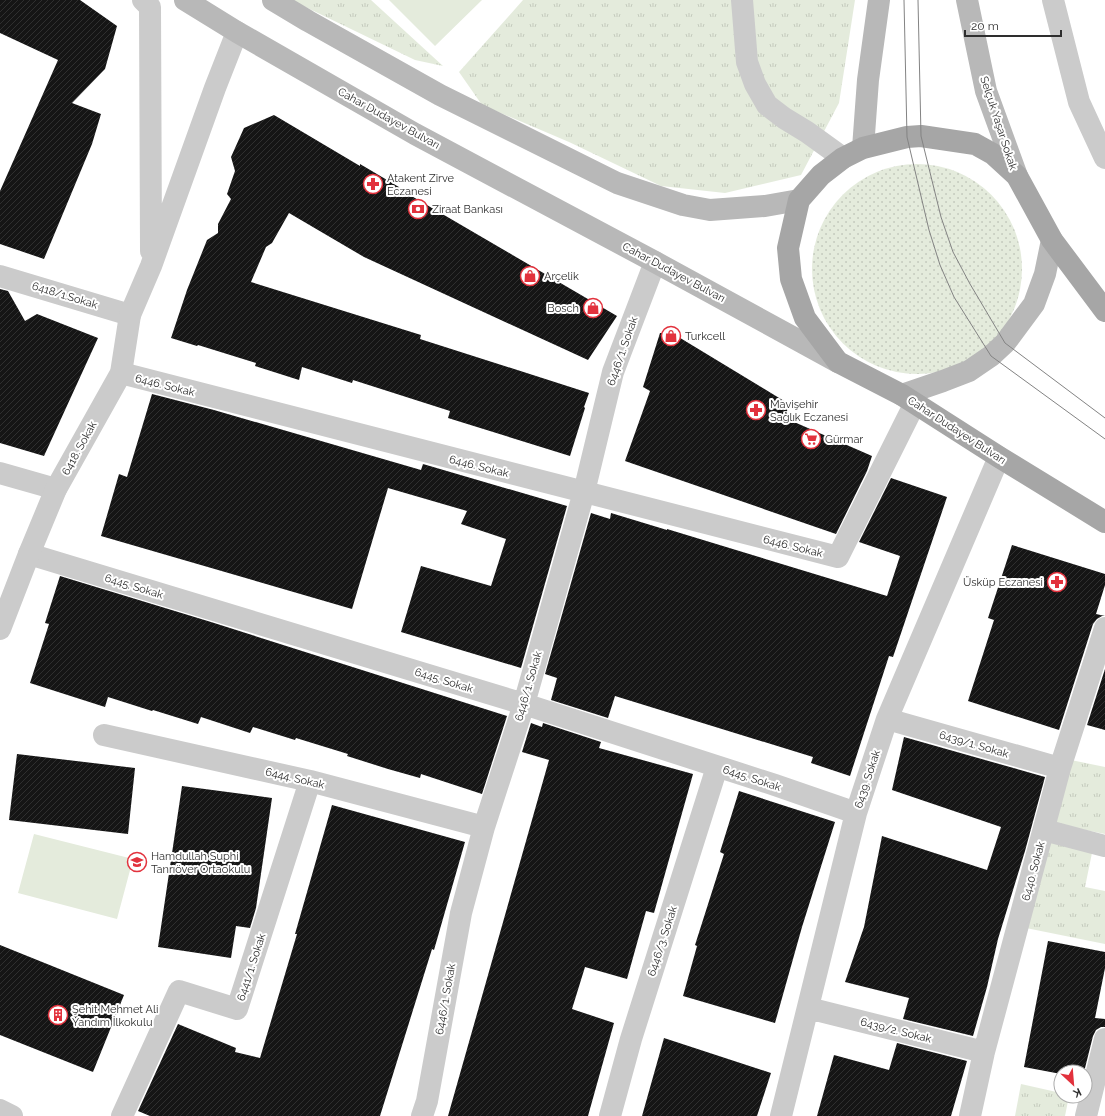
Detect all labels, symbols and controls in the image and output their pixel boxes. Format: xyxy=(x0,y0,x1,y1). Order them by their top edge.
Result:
scale bar xyxy=(965,12,1061,38)
text: 20 m xyxy=(971,19,999,33)
street label: Selçuk Yaşar Sokak xyxy=(977,75,1020,172)
street label: Cahar Dudayev Bulvarı xyxy=(336,85,442,152)
place label: Atakent Zirve Eczanesi xyxy=(387,172,455,198)
pharmacy icon: Atakent Zirve Eczanesi xyxy=(362,173,384,195)
bank icon: Ziraat Bankası xyxy=(407,198,429,220)
place label: Ziraat Bankası xyxy=(432,203,503,216)
street label: Cahar Dudayev Bulvarı xyxy=(620,240,727,305)
shop icon: Arçelik xyxy=(519,265,541,287)
place label: Arçelik xyxy=(544,270,579,283)
street label: 6418/1.Sokak xyxy=(30,279,99,312)
shop icon: Bosch xyxy=(582,297,604,319)
place label: Bosch xyxy=(547,302,579,315)
street label: 6446/1. Sokak xyxy=(605,315,640,387)
shop icon: Turkcell xyxy=(660,325,682,347)
place label: Turkcell xyxy=(685,330,725,343)
street label: 6446. Sokak xyxy=(134,372,196,399)
street label: Cahar Dudayev Bulvarı xyxy=(905,394,1008,467)
place label: Mavişehir Sağlık Eczanesi xyxy=(770,398,848,424)
pharmacy icon: Mavişehir Sağlık Eczanesi xyxy=(745,399,767,421)
street label: 6418. Sokak xyxy=(59,419,100,477)
supermarket icon: Gürmar xyxy=(800,428,822,450)
place label: Gürmar xyxy=(825,433,863,446)
street label: 6446. Sokak xyxy=(448,453,510,480)
street label: 6446. Sokak xyxy=(762,533,824,560)
street label: 6445. Sokak xyxy=(103,571,165,602)
pharmacy icon: Üsküp Eczanesi xyxy=(1046,571,1068,593)
place label: Üsküp Eczanesi xyxy=(963,576,1043,589)
street label: 6446/1. Sokak xyxy=(512,650,545,723)
street label: 6445. Sokak xyxy=(413,665,475,696)
street label: 6439/1. Sokak xyxy=(938,728,1010,761)
street label: 6439. Sokak xyxy=(852,748,883,810)
street label: 6445. Sokak xyxy=(721,763,783,794)
street label: 6444. Sokak xyxy=(264,765,326,792)
street label: 6440. Sokak xyxy=(1019,840,1048,902)
place label: Hamdullah Suphi Tanrıöver Ortaokulu xyxy=(151,850,250,876)
school or university icon: Hamdullah Suphi Tanrıöver Ortaokulu xyxy=(126,851,148,873)
street label: 6446/3. Sokak xyxy=(645,904,680,978)
street label: 6441/1. Sokak xyxy=(234,932,269,1003)
street label: 6446/1. Sokak xyxy=(433,962,458,1036)
place label: Şehit Mehmet Ali Yandım İlkokulu xyxy=(72,1003,158,1029)
building icon: Şehit Mehmet Ali Yandım İlkokulu xyxy=(47,1004,69,1026)
street label: 6439/2. Sokak xyxy=(859,1015,933,1046)
north arrow xyxy=(1053,1064,1093,1104)
text: K xyxy=(1070,1085,1083,1100)

